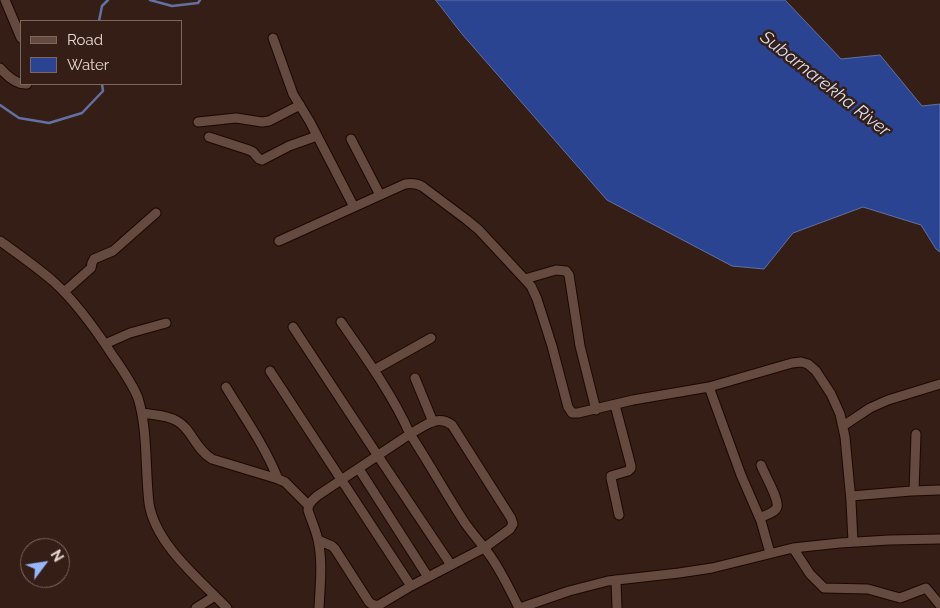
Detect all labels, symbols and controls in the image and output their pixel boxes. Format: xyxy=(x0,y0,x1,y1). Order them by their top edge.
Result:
legend xyxy=(20,20,182,85)
water label: Subarnarekha River xyxy=(756,26,894,142)
text: Road xyxy=(67,31,103,49)
text: Water xyxy=(67,56,109,74)
north arrow xyxy=(20,538,70,588)
text: N xyxy=(47,547,67,564)

